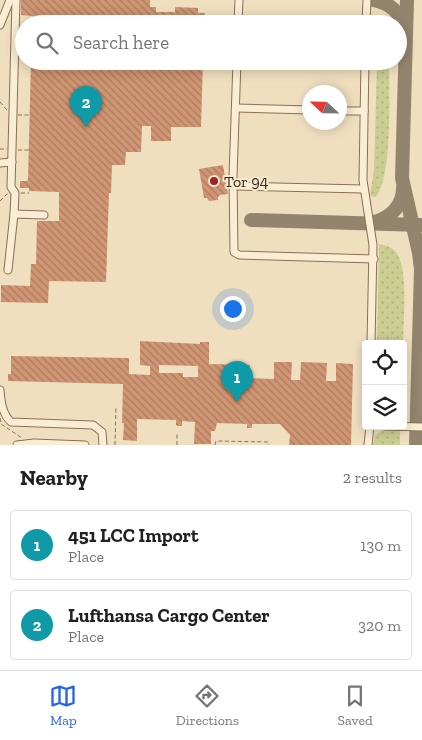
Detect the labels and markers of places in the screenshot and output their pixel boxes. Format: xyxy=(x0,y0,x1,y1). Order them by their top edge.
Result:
pin: 2 xyxy=(70,86,102,127)
place label: Tor 94 xyxy=(224,172,269,191)
marker: Tor 94 xyxy=(208,175,220,187)
pin: 1 xyxy=(221,361,253,402)

